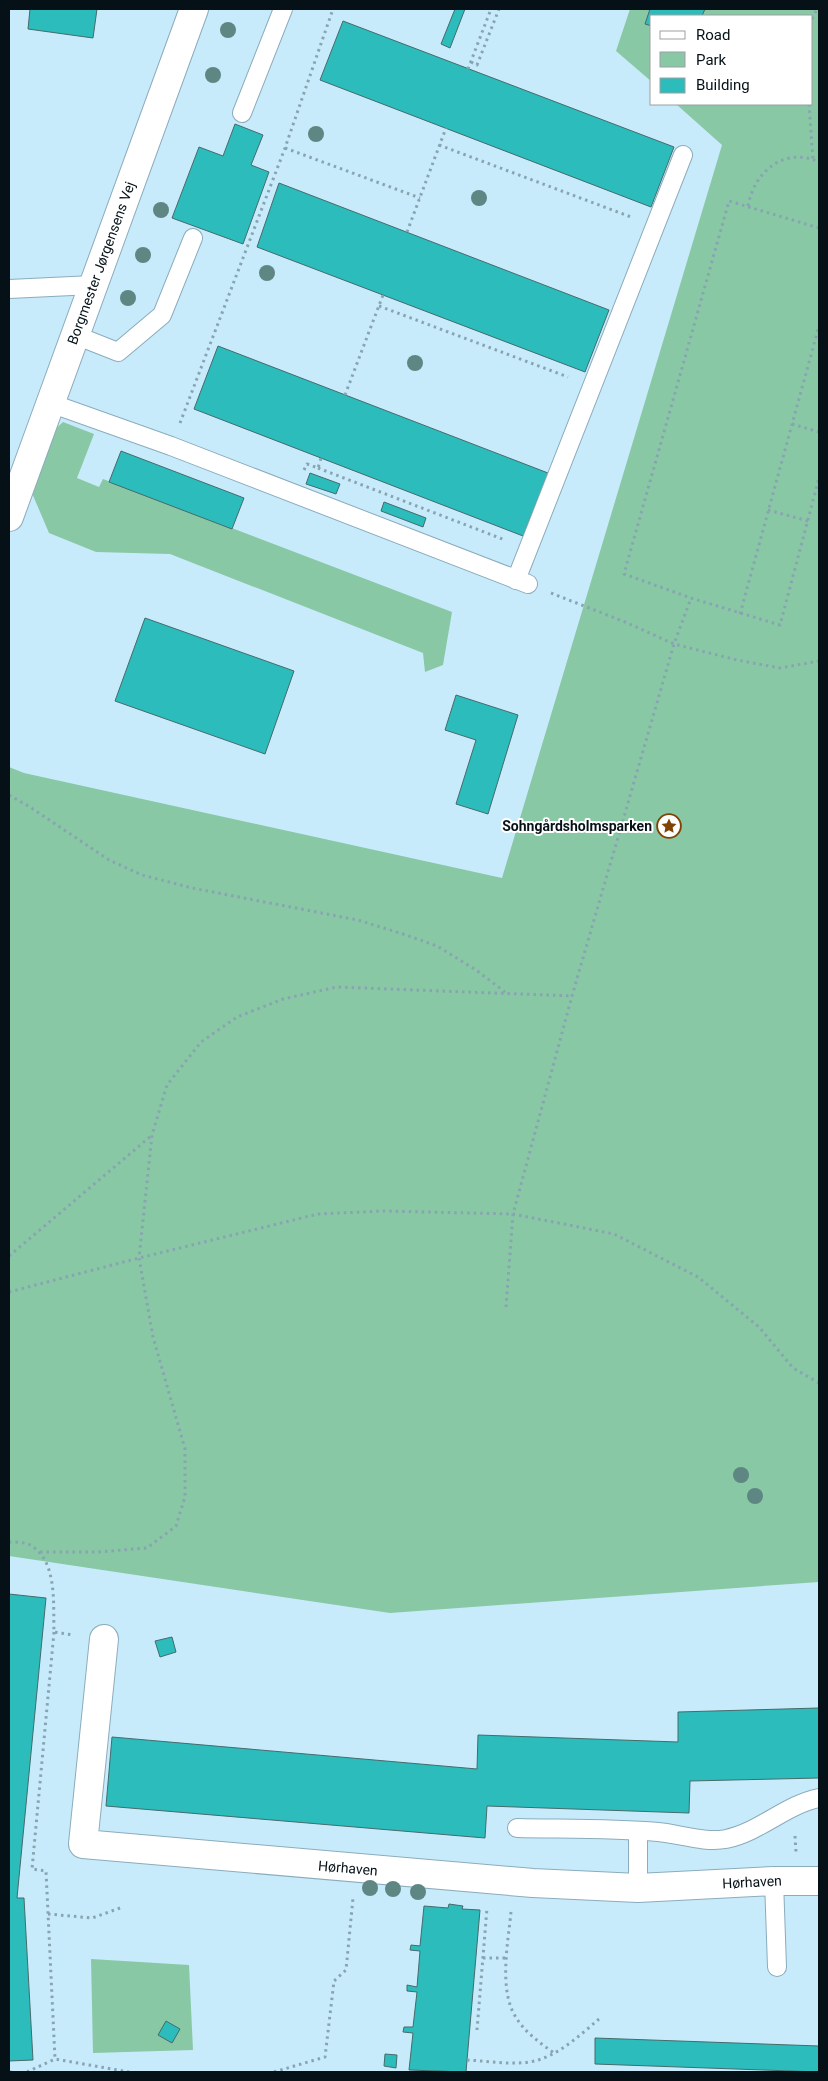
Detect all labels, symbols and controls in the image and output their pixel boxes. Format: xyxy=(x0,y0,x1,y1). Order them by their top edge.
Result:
legend xyxy=(650,15,813,105)
text: Road xyxy=(696,26,730,44)
text: Park xyxy=(696,51,727,69)
text: Building xyxy=(696,76,750,94)
street label: Borgmester Jørgensens Vej xyxy=(64,179,138,347)
place icon: Sohngårdsholmsparken xyxy=(656,813,682,839)
place label: Sohngårdsholmsparken xyxy=(502,818,652,834)
street label: Hørhaven xyxy=(318,1857,378,1879)
street label: Hørhaven xyxy=(722,1872,782,1892)

